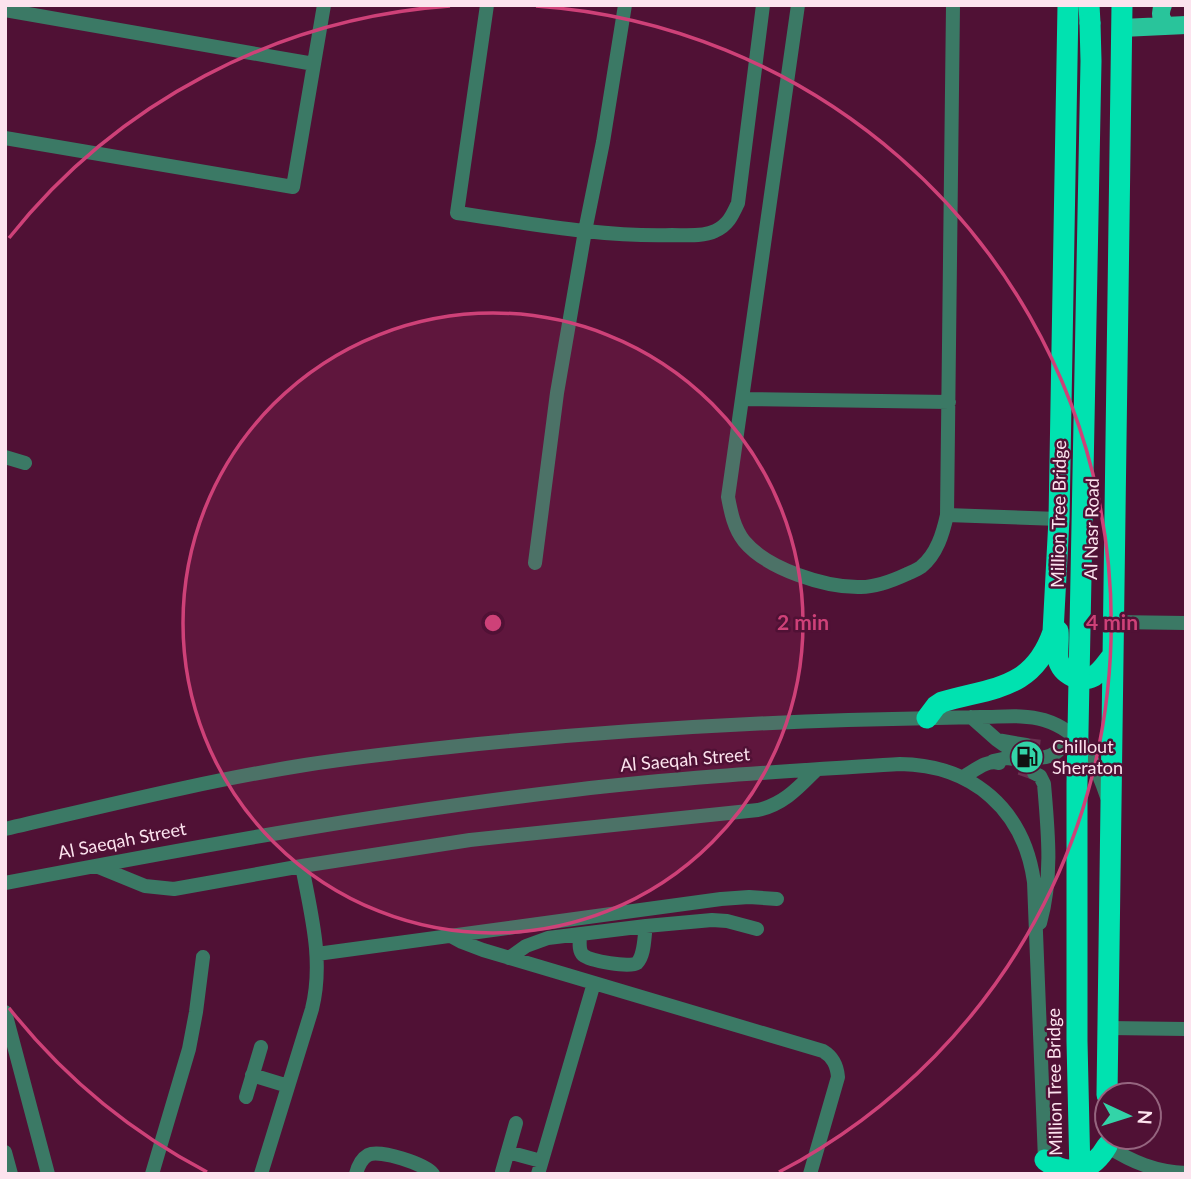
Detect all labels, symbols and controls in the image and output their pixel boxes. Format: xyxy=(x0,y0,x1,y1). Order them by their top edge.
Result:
street label: Million Tree Bridge xyxy=(1046,440,1070,588)
street label: Al Nasr Road xyxy=(1079,478,1103,580)
text: 2 min xyxy=(777,609,829,634)
text: 4 min xyxy=(1086,609,1138,634)
centre of rings xyxy=(481,611,505,635)
place label: Chillout Sheraton xyxy=(1052,735,1123,778)
fuel station icon: Chillout Sheraton xyxy=(1008,738,1046,776)
street label: Al Saeqah Street xyxy=(619,742,751,776)
street label: Al Saeqah Street xyxy=(56,817,188,863)
street label: Million Tree Bridge xyxy=(1042,1008,1066,1156)
north arrow xyxy=(1093,1081,1163,1151)
text: N xyxy=(1133,1109,1157,1125)

